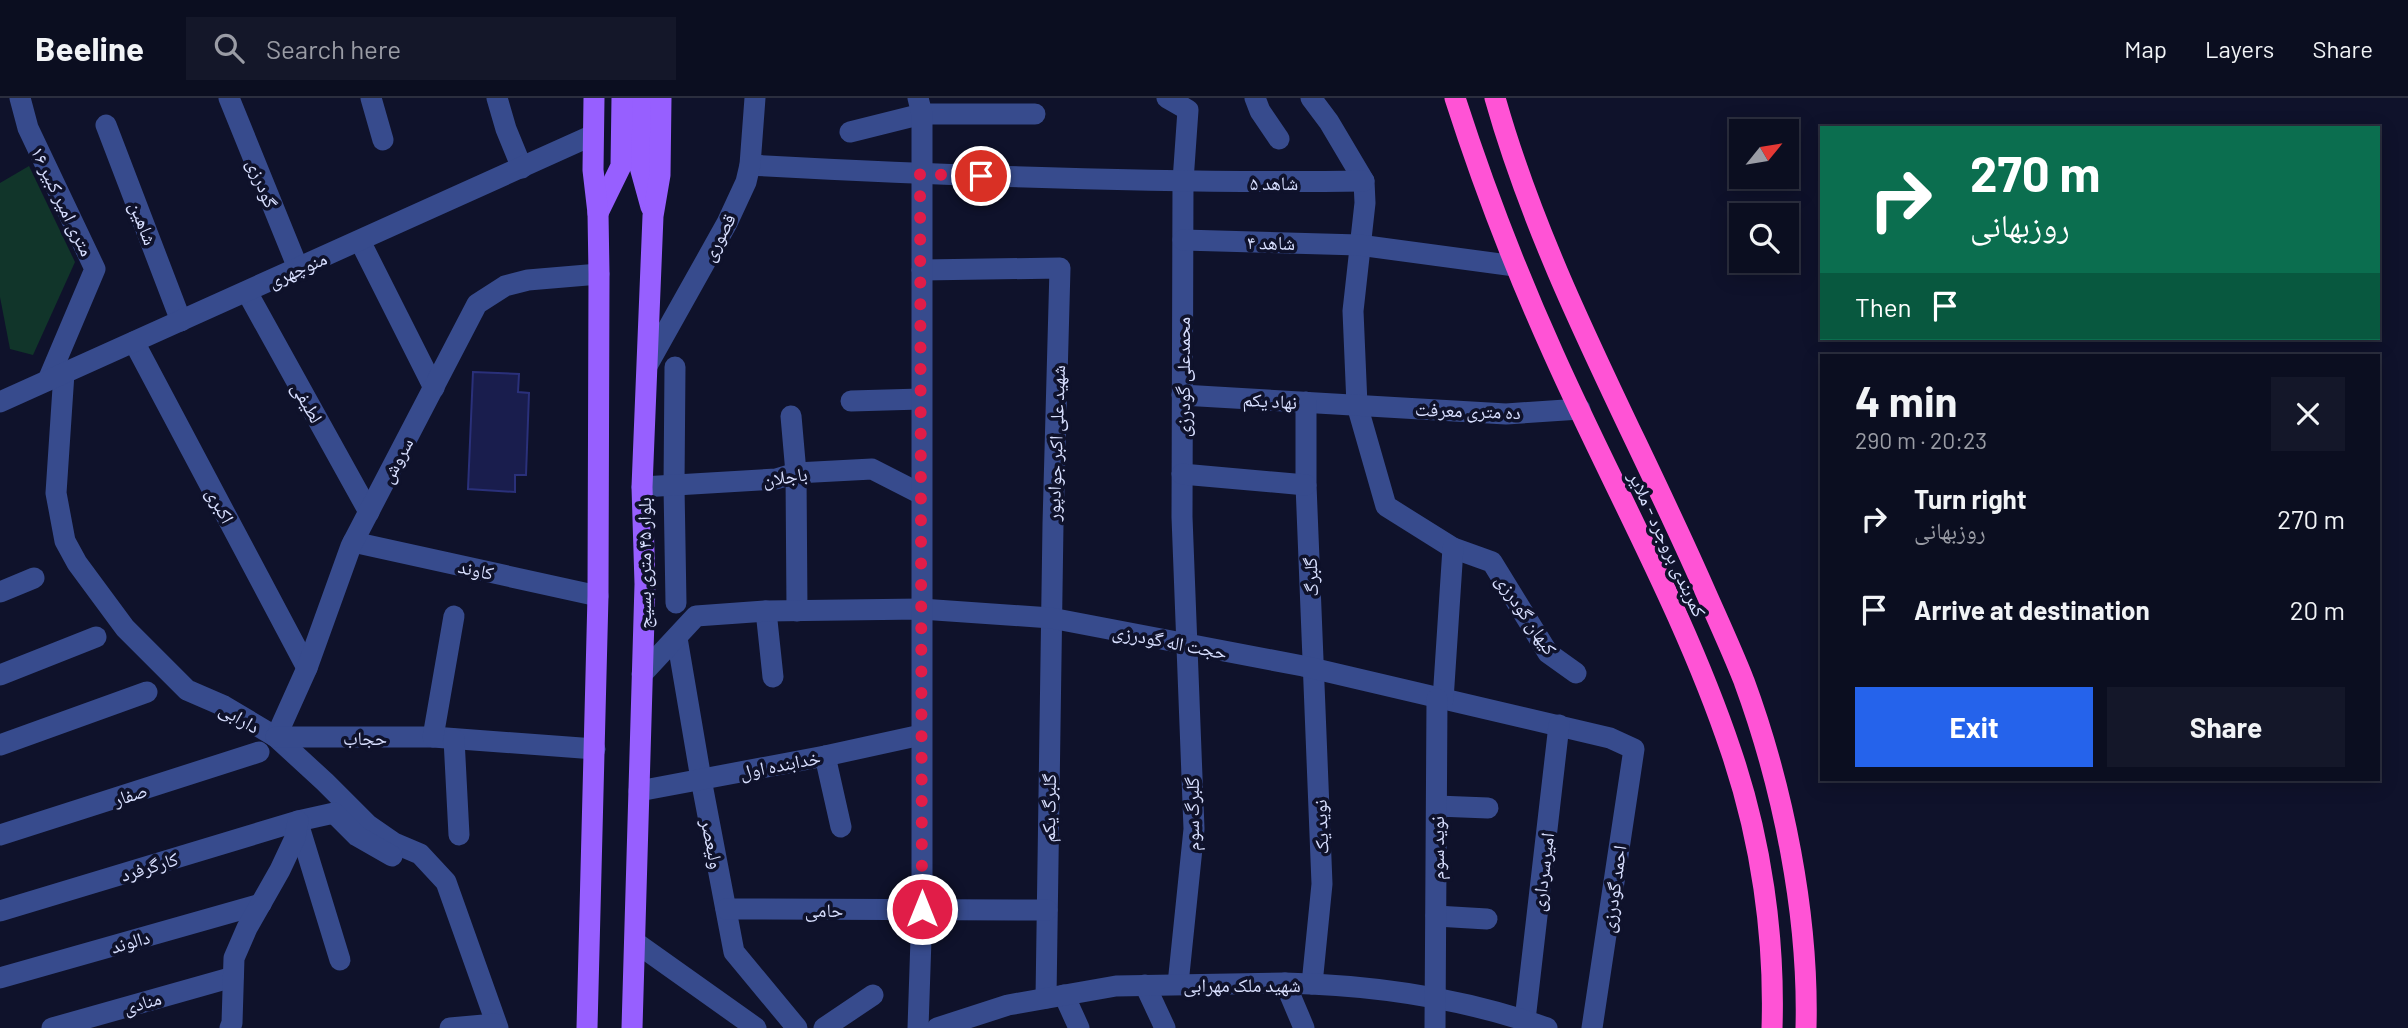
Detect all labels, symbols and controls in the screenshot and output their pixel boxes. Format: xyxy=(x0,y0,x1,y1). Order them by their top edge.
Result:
search box xyxy=(186,17,676,80)
text: Beeline xyxy=(35,28,144,68)
icon: search xyxy=(210,29,248,67)
text: Search here xyxy=(266,33,401,64)
text: Map xyxy=(2124,34,2167,63)
text: Layers xyxy=(2205,34,2274,63)
text: Share xyxy=(2312,34,2373,63)
north arrow xyxy=(1729,119,1799,189)
map controls xyxy=(1729,119,1799,273)
street label: ۱۶ متری امیر کبیر xyxy=(26,142,99,260)
text: 270 m xyxy=(1970,143,2100,202)
pin xyxy=(951,146,1011,206)
icon: right xyxy=(1855,154,1946,245)
street label: گودرزی xyxy=(242,155,283,211)
icon: arrive xyxy=(962,157,1000,195)
street label: شاهد ۵ xyxy=(1250,171,1298,194)
street label: شاهین xyxy=(124,198,163,248)
button: search xyxy=(1729,203,1799,273)
text: روزبهانی xyxy=(1970,205,2070,243)
street label: قصوری xyxy=(696,209,741,265)
street label: شاهد ۴ xyxy=(1247,230,1295,254)
street label: منوچهری xyxy=(264,246,330,293)
icon: arrive xyxy=(1926,287,1964,325)
text: Then xyxy=(1855,291,1912,322)
street label: محمدعلی گودرزی xyxy=(1171,317,1195,437)
street label: شهید علی اکبر جوادپور xyxy=(1041,365,1070,522)
text: 4 min xyxy=(1855,375,1958,425)
button: close xyxy=(2271,377,2345,451)
street label: لطیفی xyxy=(287,378,329,427)
street label: نهاد یکم xyxy=(1242,387,1298,415)
street label: ده متری معرفت xyxy=(1415,397,1521,424)
text: 290 m · 20:23 xyxy=(1855,426,1987,454)
street label: سروش xyxy=(375,433,418,487)
street label: باجلان xyxy=(761,461,809,491)
street label: کمربندی بروجرد - ملایر xyxy=(1623,467,1712,621)
street label: اکبری xyxy=(201,483,240,527)
text: Turn right xyxy=(1914,483,2027,514)
street label: بلوار ۴۵ متری بسیج xyxy=(632,497,657,629)
icon: right xyxy=(1855,500,1893,538)
text: 270 m xyxy=(2277,503,2345,534)
text: روزبهانی xyxy=(1914,516,1986,544)
street label: کاوند xyxy=(456,554,496,585)
street label: گلبرگ xyxy=(1298,557,1323,597)
street label: کیهان گودرزی xyxy=(1491,569,1563,660)
icon: arrive xyxy=(1855,591,1893,629)
text: Arrive at destination xyxy=(1914,594,2150,625)
text: 20 m xyxy=(2290,594,2345,625)
street label: حجت اله گودرزی xyxy=(1111,619,1229,664)
button: Exit xyxy=(1855,687,2093,767)
button: Share xyxy=(2107,687,2345,767)
street label: دارابی xyxy=(215,696,264,739)
street label: حجاب xyxy=(343,726,387,749)
street label: خدابنده اول xyxy=(738,745,822,784)
street label: گلبرگ یکم xyxy=(1036,773,1062,843)
street label: گلبرگ سوم xyxy=(1180,777,1206,851)
street label: صفار xyxy=(109,778,150,812)
street label: نوید یک xyxy=(1308,799,1333,855)
street label: ولیعصر xyxy=(696,816,729,871)
street label: نوید سوم xyxy=(1425,816,1451,880)
street label: امیرسرداری xyxy=(1526,831,1559,913)
street label: احمد گودرزی xyxy=(1595,844,1632,934)
street label: کارگرفرد xyxy=(117,846,181,887)
position arrow xyxy=(885,872,959,946)
street label: حامی xyxy=(805,898,843,922)
street label: دالوند xyxy=(108,924,153,958)
street label: شهید ملک مهرابی xyxy=(1183,973,1301,997)
street label: منادی xyxy=(120,986,164,1019)

